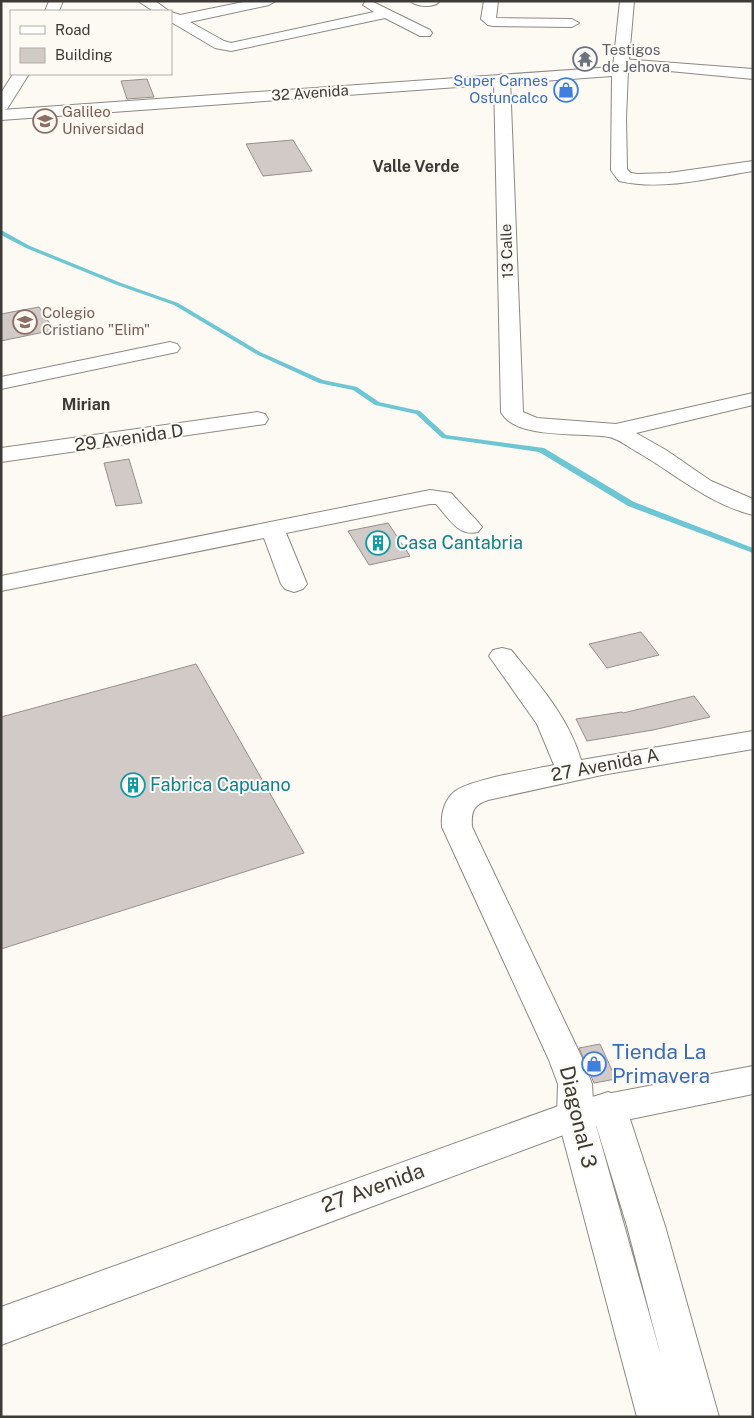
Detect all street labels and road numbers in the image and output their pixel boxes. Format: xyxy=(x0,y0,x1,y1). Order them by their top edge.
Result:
street label: 32 Avenida xyxy=(271,81,349,104)
street label: 13 Calle xyxy=(497,223,516,279)
street label: 29 Avenida D xyxy=(73,419,185,456)
street label: 27 Avenida A xyxy=(549,744,661,785)
street label: Diagonal 3 xyxy=(555,1063,602,1171)
street label: 27 Avenida xyxy=(318,1157,428,1218)

